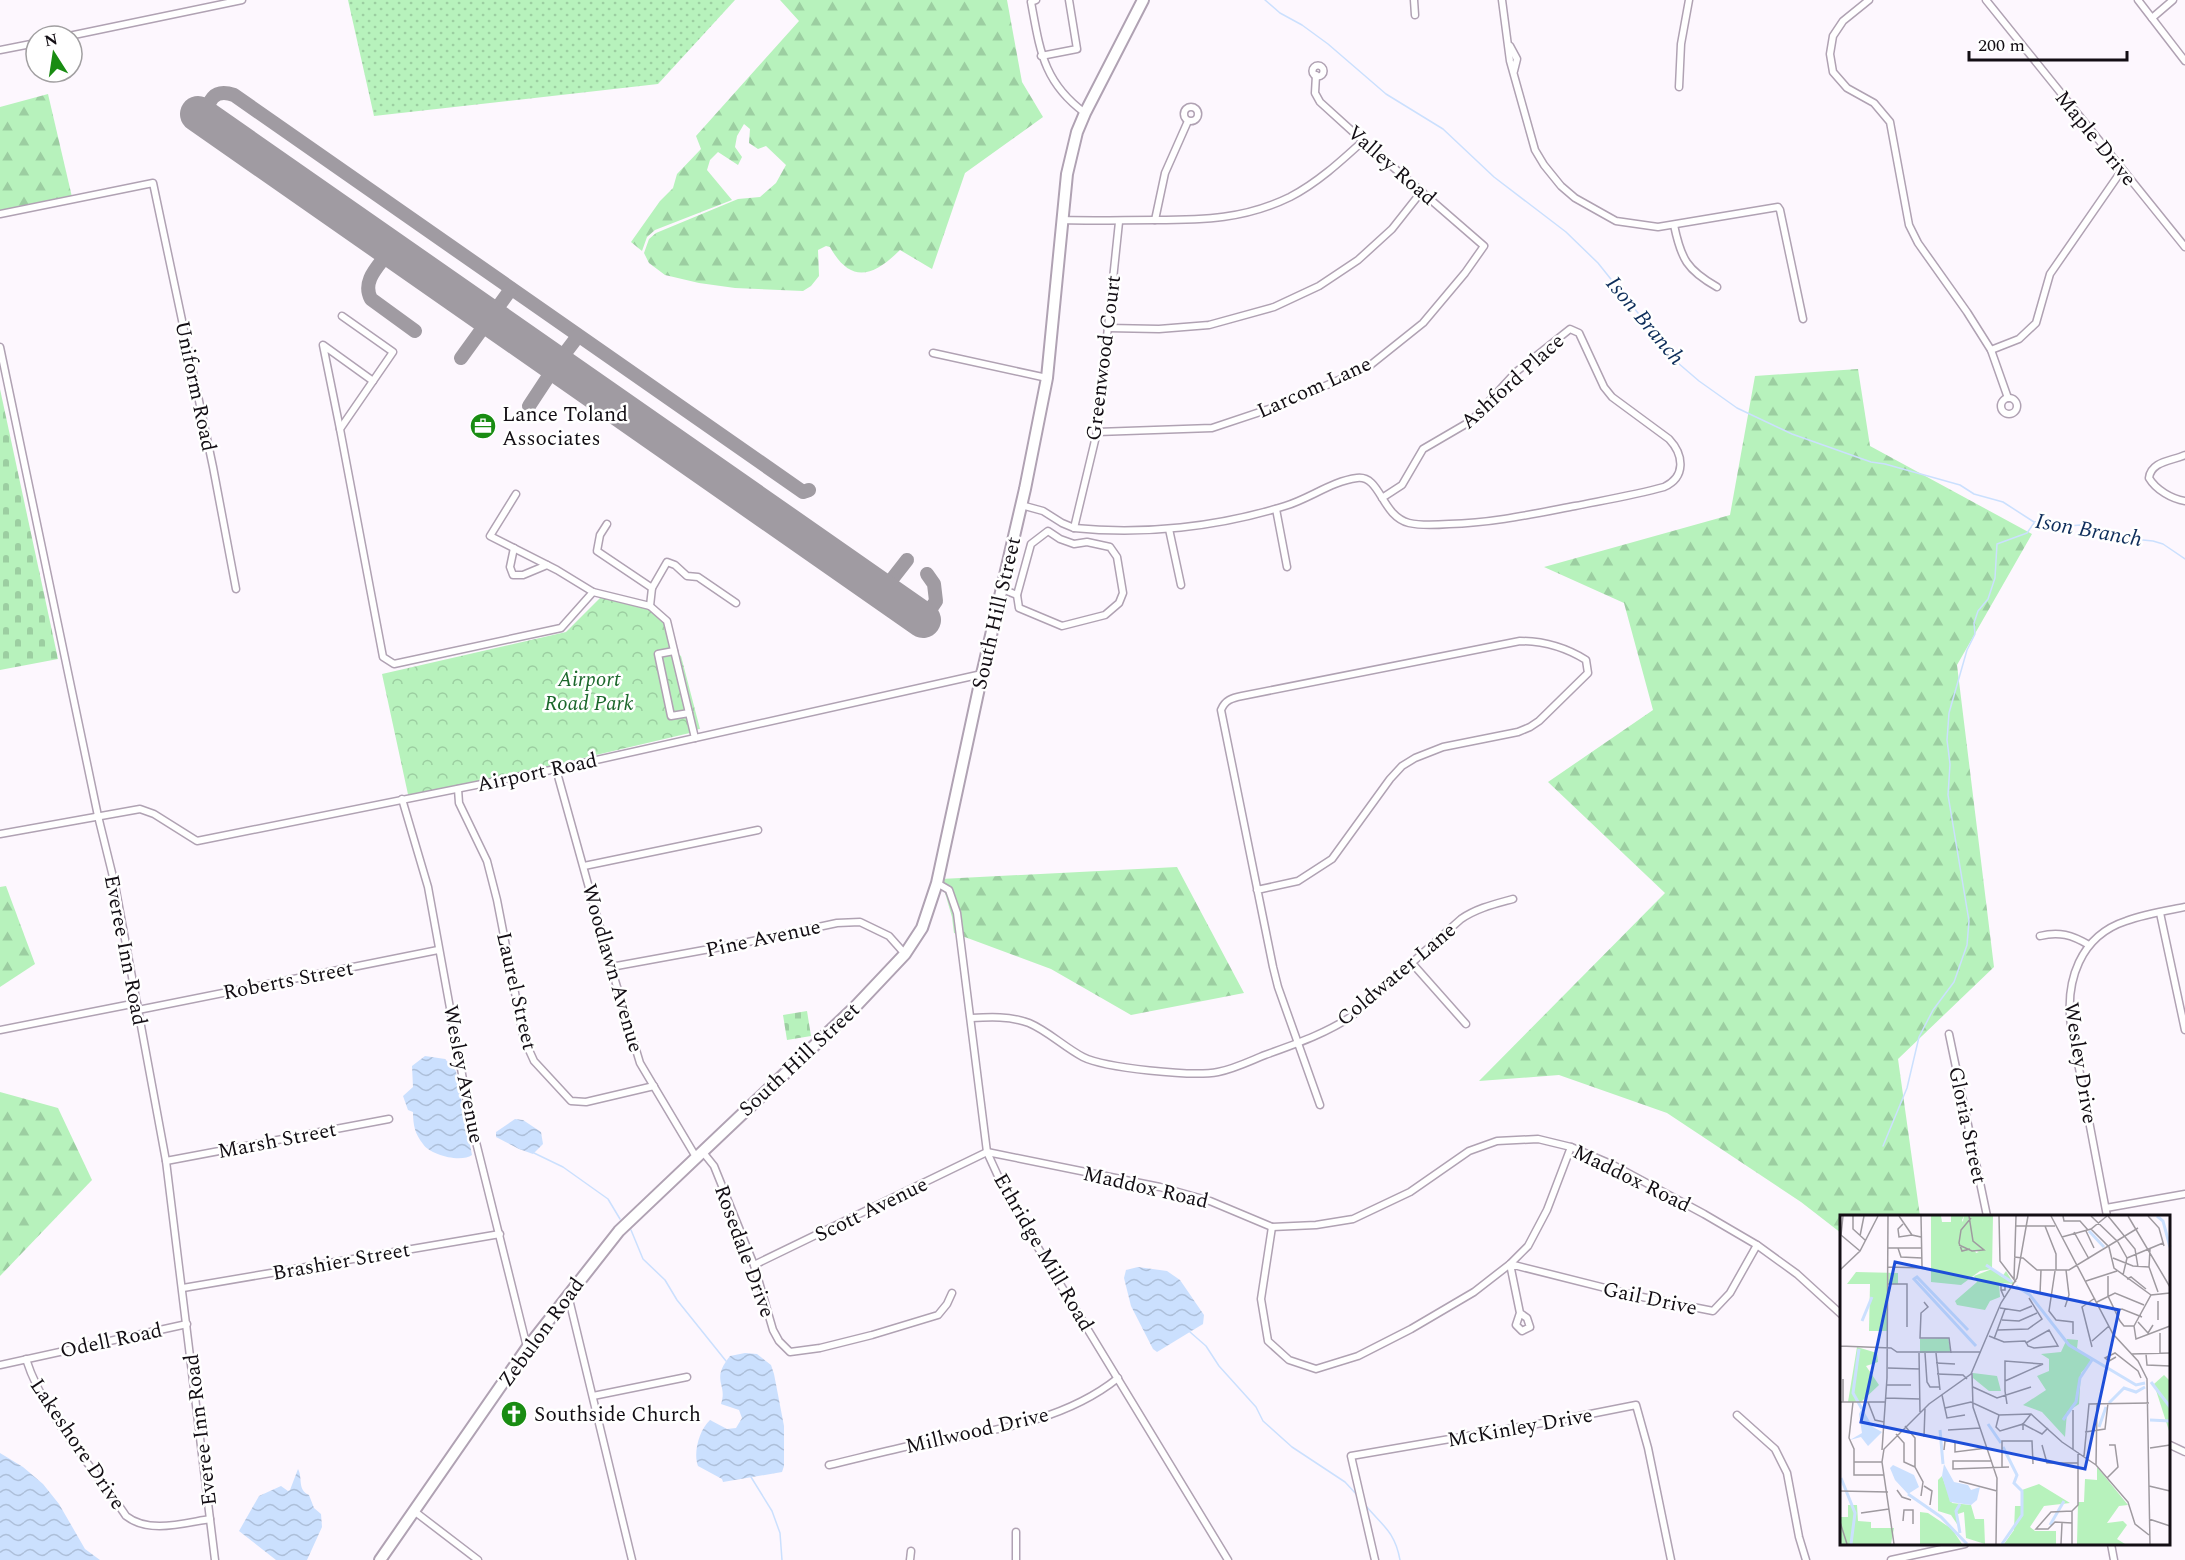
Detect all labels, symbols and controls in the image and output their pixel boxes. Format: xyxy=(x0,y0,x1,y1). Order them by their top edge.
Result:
north arrow xyxy=(24,24,84,84)
scale bar xyxy=(1969,24,2126,62)
text: N xyxy=(42,27,60,53)
text: 200 m xyxy=(1978,32,2025,59)
street label: Maple Drive xyxy=(2046,84,2144,194)
street label: Valley Road xyxy=(1339,118,1443,214)
water label: Ison Branch xyxy=(1598,269,1692,373)
street label: Greenwood Court xyxy=(1078,273,1130,443)
street label: Uniform Road xyxy=(166,318,224,454)
street label: Ashford Place xyxy=(1453,326,1572,437)
street label: Larcom Lane xyxy=(1252,348,1377,427)
place label: Lance Toland Associates xyxy=(502,399,628,455)
office icon: Lance Toland Associates xyxy=(468,411,498,441)
water label: Ison Branch xyxy=(2033,505,2145,556)
street label: South Hill Street xyxy=(964,534,1030,693)
park label: Airport Road Park xyxy=(544,664,634,720)
street label: Airport Road xyxy=(474,745,600,801)
street label: Everee Inn Road xyxy=(95,872,155,1028)
street label: Woodlawn Avenue xyxy=(573,880,651,1056)
street label: Pine Avenue xyxy=(703,911,824,967)
street label: Coldwater Lane xyxy=(1330,915,1464,1034)
street label: Laurel Street xyxy=(487,929,545,1053)
street label: Roberts Street xyxy=(220,953,356,1009)
street label: South Hill Street xyxy=(732,995,868,1125)
street label: Wesley Drive xyxy=(2055,1000,2105,1126)
street label: Wesley Avenue xyxy=(434,1002,492,1146)
street label: Gloria Street xyxy=(1939,1064,1995,1187)
street label: Marsh Street xyxy=(215,1114,339,1168)
street label: Maddox Road xyxy=(1567,1136,1696,1221)
street label: Maddox Road xyxy=(1080,1158,1212,1218)
street label: Ethridge Mill Road xyxy=(985,1167,1102,1338)
street label: Scott Avenue xyxy=(809,1169,933,1251)
street label: Rosedale Drive xyxy=(705,1180,783,1322)
inset map xyxy=(1840,1215,2170,1545)
street label: Brashier Street xyxy=(270,1234,413,1290)
street label: Zebulon Road xyxy=(491,1271,593,1394)
street label: Gail Drive xyxy=(1600,1273,1700,1325)
street label: Odell Road xyxy=(57,1315,165,1367)
street label: Everee Inn Road xyxy=(176,1352,226,1508)
street label: Lakeshore Drive xyxy=(21,1372,133,1517)
church icon: Southside Church xyxy=(499,1399,529,1429)
place label: Southside Church xyxy=(534,1399,701,1431)
street label: Millwood Drive xyxy=(902,1399,1052,1463)
street label: McKinley Drive xyxy=(1445,1399,1595,1457)

